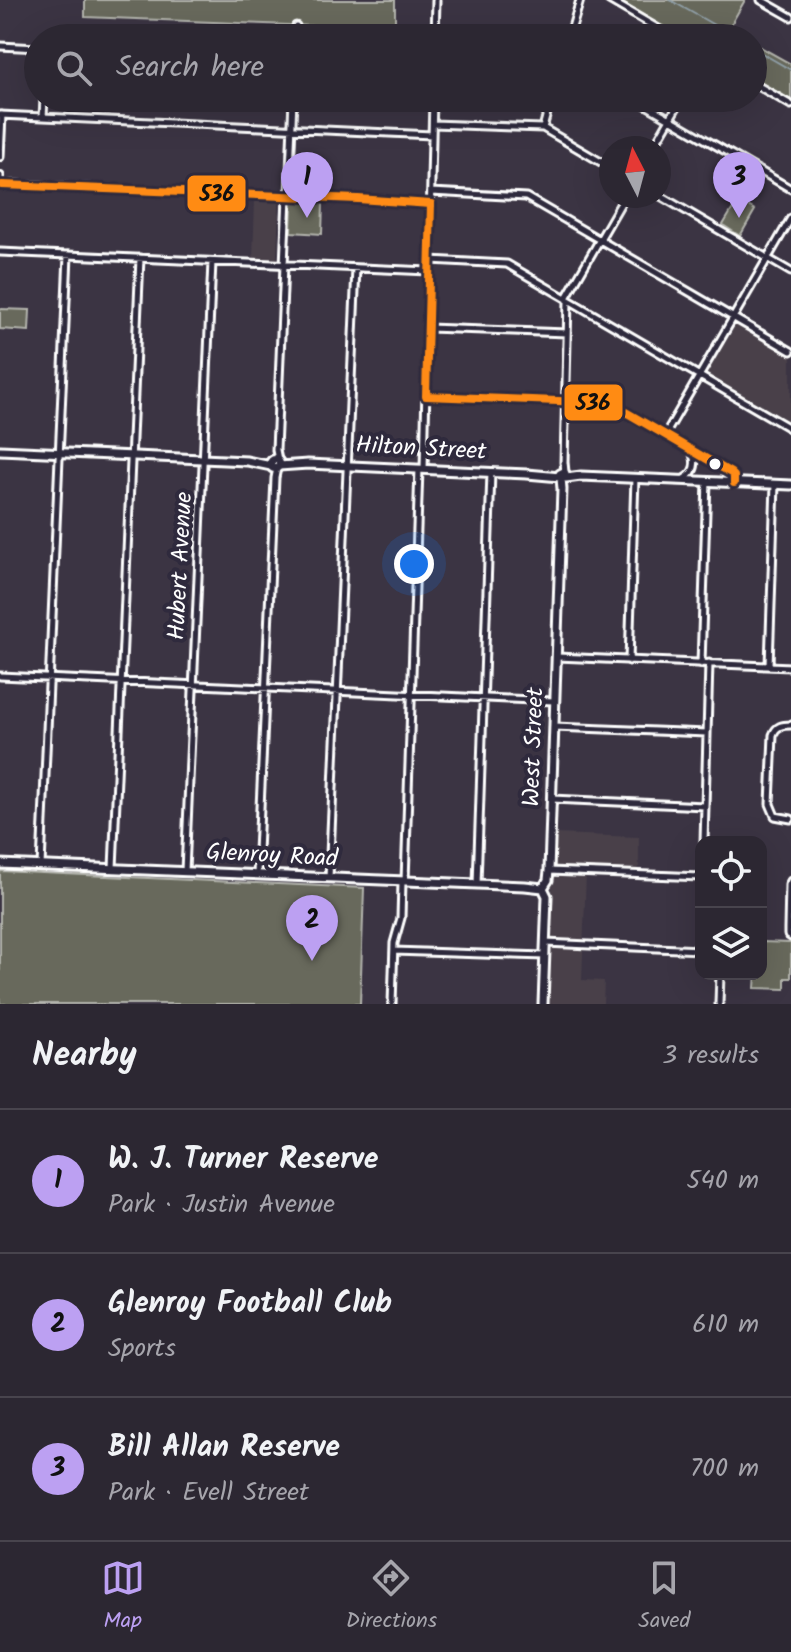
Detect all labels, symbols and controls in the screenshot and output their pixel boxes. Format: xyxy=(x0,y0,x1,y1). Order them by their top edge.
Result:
search box xyxy=(24,24,767,112)
text: Search here xyxy=(116,44,264,92)
icon: search xyxy=(52,46,96,90)
north arrow xyxy=(599,136,671,208)
pin: 1 xyxy=(281,152,333,218)
pin: 3 xyxy=(713,152,765,218)
line badge: 536 xyxy=(186,174,247,213)
text: 536 xyxy=(198,178,235,213)
line badge: 536 xyxy=(563,383,624,422)
text: 536 xyxy=(574,387,611,422)
street label: Hilton Street xyxy=(355,426,488,472)
unlabelled marker xyxy=(707,456,723,472)
street label: Hubert Avenue xyxy=(158,491,204,641)
your location xyxy=(394,544,434,584)
street label: West Street xyxy=(512,686,556,807)
street label: Glenroy Road xyxy=(205,833,340,879)
map controls xyxy=(695,836,767,980)
button: locate xyxy=(695,836,767,908)
pin: 2 xyxy=(286,895,338,961)
button: layers xyxy=(695,908,767,980)
text: Nearby xyxy=(32,1029,137,1083)
text: 3 results xyxy=(662,1035,759,1077)
text: W. J. Turner Reserve xyxy=(108,1136,378,1184)
text: 1 xyxy=(54,1160,62,1202)
text: 540 m xyxy=(687,1160,759,1202)
text: Park · Justin Avenue xyxy=(108,1184,335,1226)
text: Glenroy Football Club xyxy=(108,1280,392,1328)
text: 2 xyxy=(50,1304,66,1346)
text: 610 m xyxy=(692,1304,759,1346)
text: Sports xyxy=(108,1328,176,1370)
text: Bill Allan Reserve xyxy=(108,1424,340,1472)
text: 3 xyxy=(51,1448,65,1490)
text: 700 m xyxy=(690,1448,759,1490)
text: Park · Evell Street xyxy=(108,1472,309,1514)
tab: Map xyxy=(101,1556,145,1639)
tab: Directions xyxy=(346,1556,437,1639)
tab: Saved xyxy=(638,1556,690,1639)

